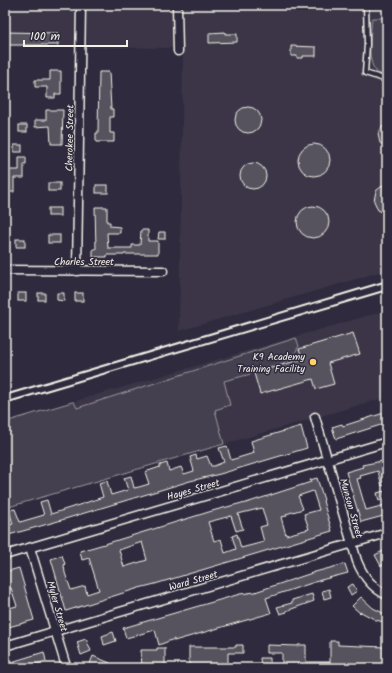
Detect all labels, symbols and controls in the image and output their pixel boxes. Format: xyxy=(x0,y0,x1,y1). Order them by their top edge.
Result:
scale bar xyxy=(24,22,127,48)
text: 100 m xyxy=(30,27,61,46)
street label: Cherokee Street xyxy=(61,104,79,172)
street label: Charles Street xyxy=(54,254,114,270)
place label: K9 Academy Training Facility xyxy=(237,349,305,377)
marker: K9 Academy Training Facility xyxy=(308,357,318,367)
street label: Hayes Street xyxy=(165,475,222,505)
street label: Munson Street xyxy=(335,476,367,540)
street label: Ward Street xyxy=(167,566,220,596)
street label: Myler Street xyxy=(42,579,72,634)

